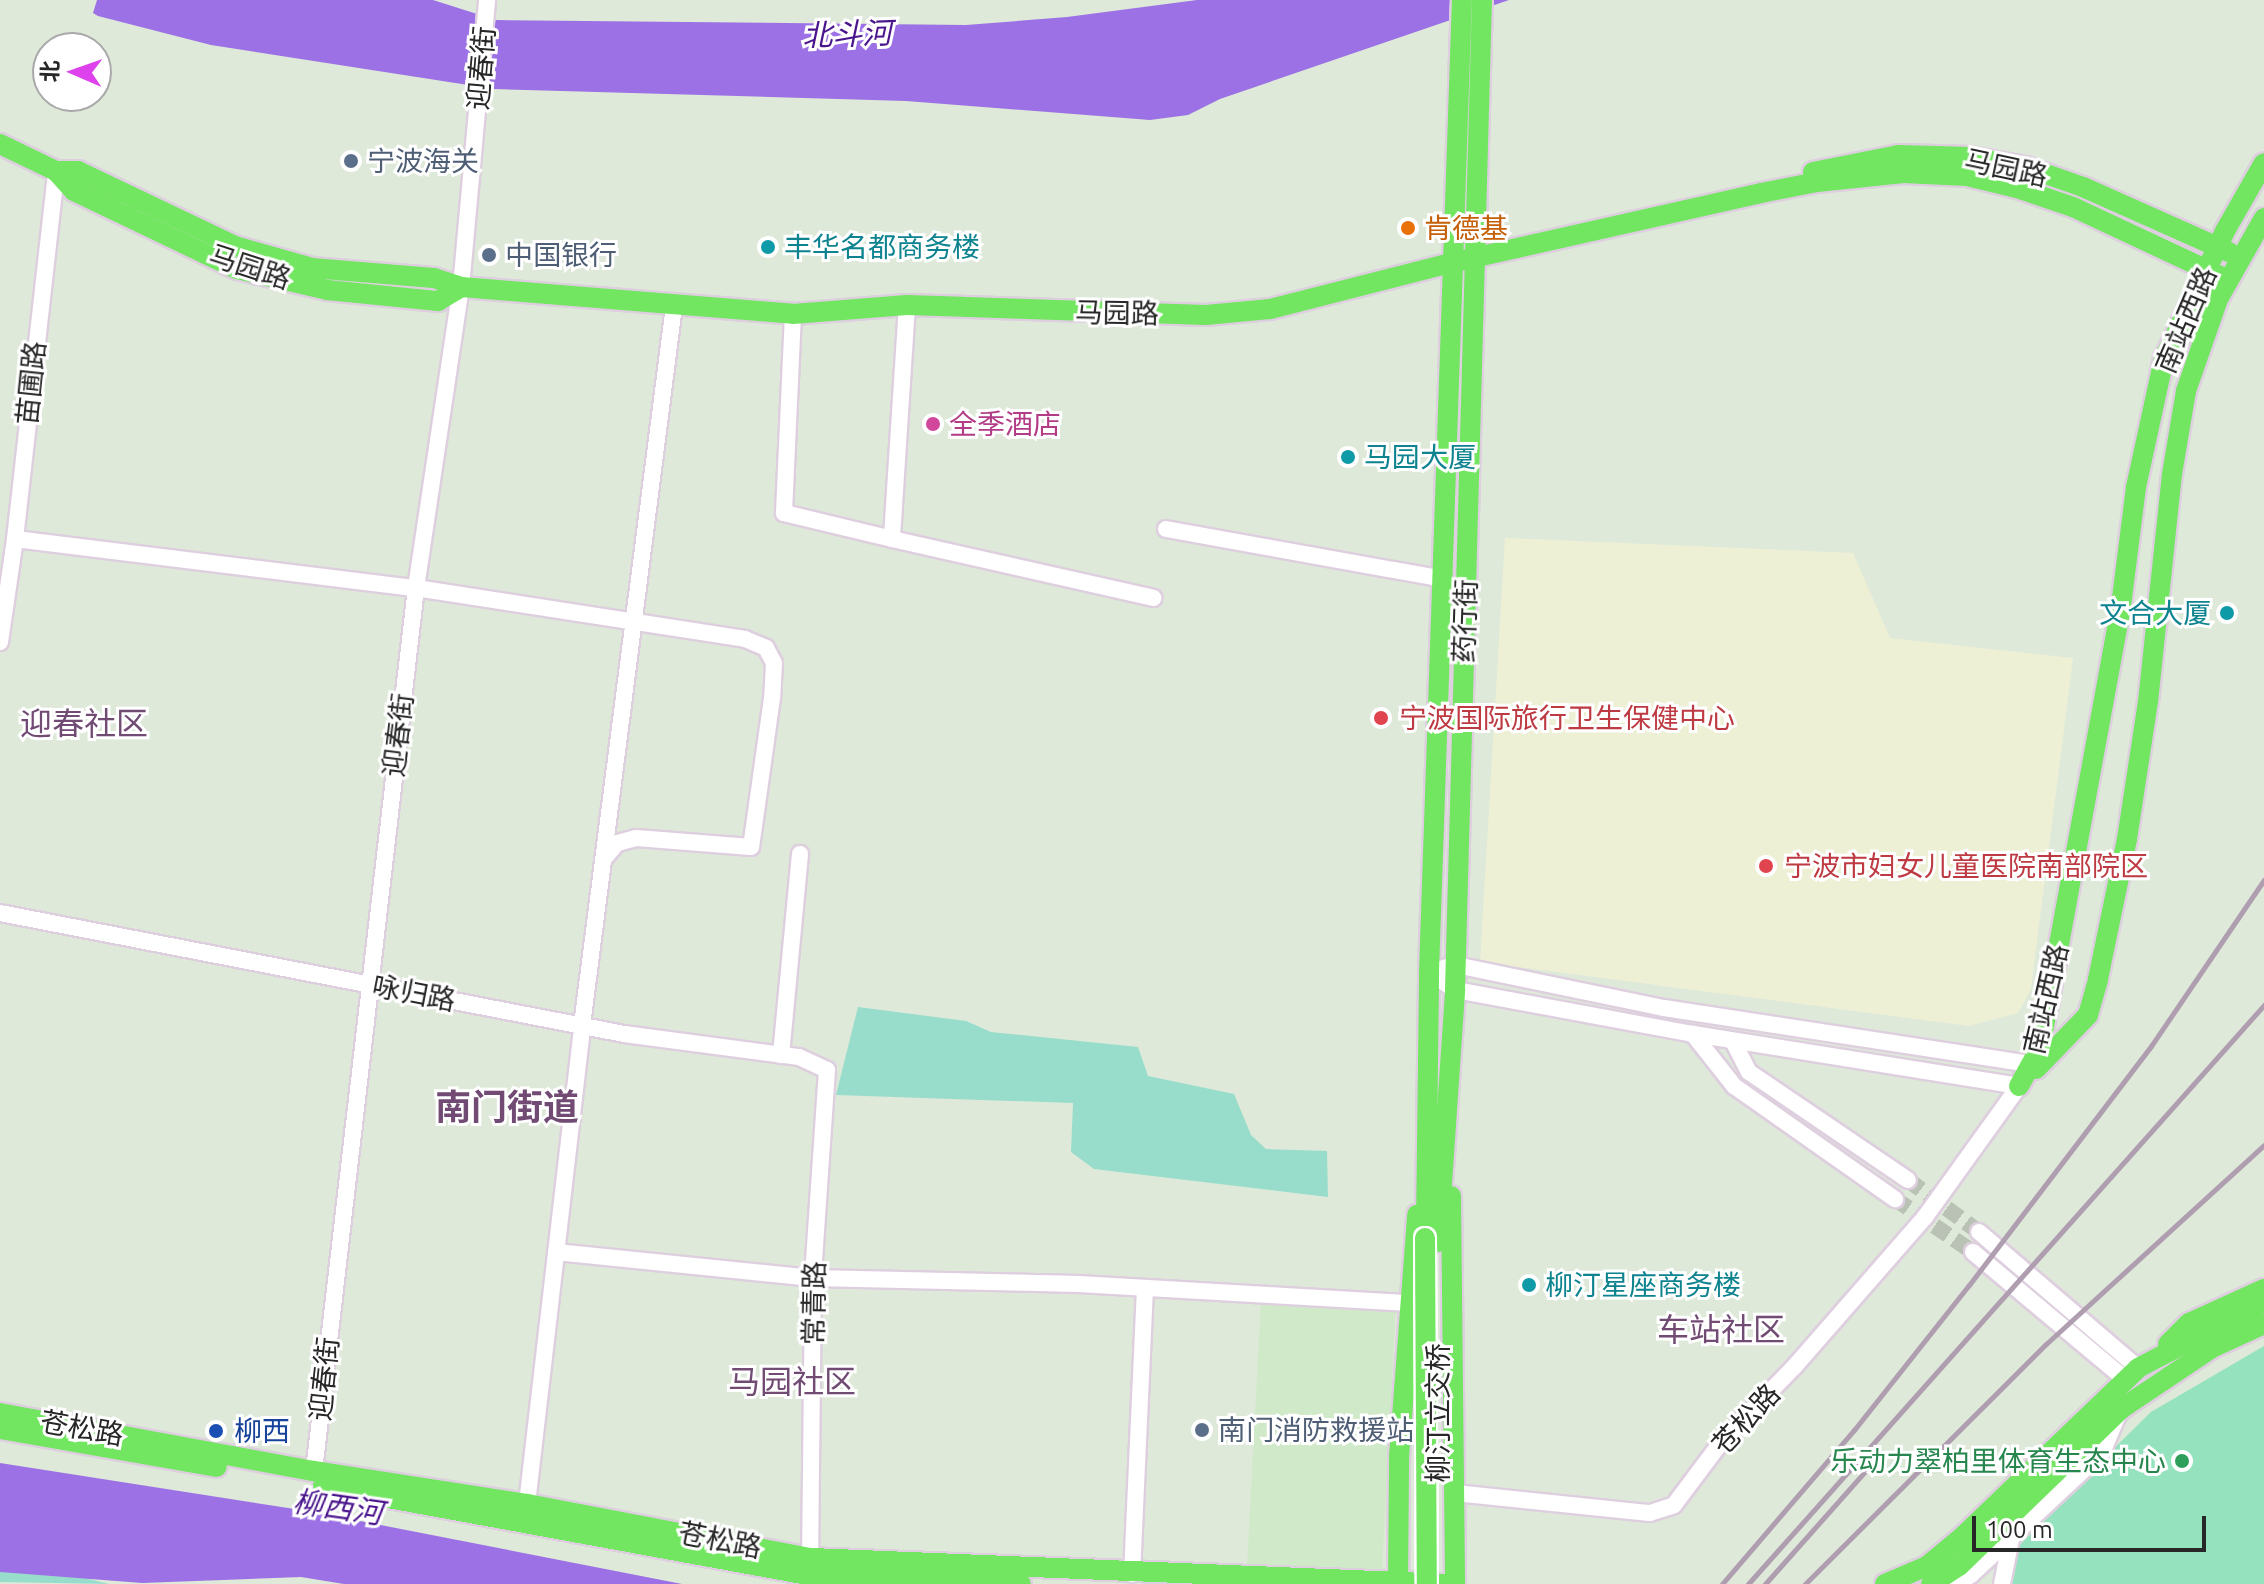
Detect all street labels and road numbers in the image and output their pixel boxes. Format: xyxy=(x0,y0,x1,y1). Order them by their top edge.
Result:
street label: 迎春街 xyxy=(461,25,501,111)
street label: 马园路 xyxy=(1961,143,2051,193)
street label: 马园路 xyxy=(205,238,295,296)
street label: 南站西路 xyxy=(2149,262,2223,378)
street label: 马园路 xyxy=(1075,295,1159,331)
street label: 苗圃路 xyxy=(10,339,52,427)
street label: 药行街 xyxy=(1447,578,1483,664)
street label: 迎春街 xyxy=(376,691,420,779)
street label: 南站西路 xyxy=(2017,941,2075,1057)
street label: 咏归路 xyxy=(370,968,458,1018)
street label: 常青路 xyxy=(796,1261,832,1345)
street label: 迎春街 xyxy=(303,1335,345,1423)
street label: 柳汀立交桥 xyxy=(1421,1343,1455,1483)
street label: 苍松路 xyxy=(1705,1377,1787,1461)
street label: 苍松路 xyxy=(38,1404,126,1452)
street label: 苍松路 xyxy=(676,1515,764,1565)

